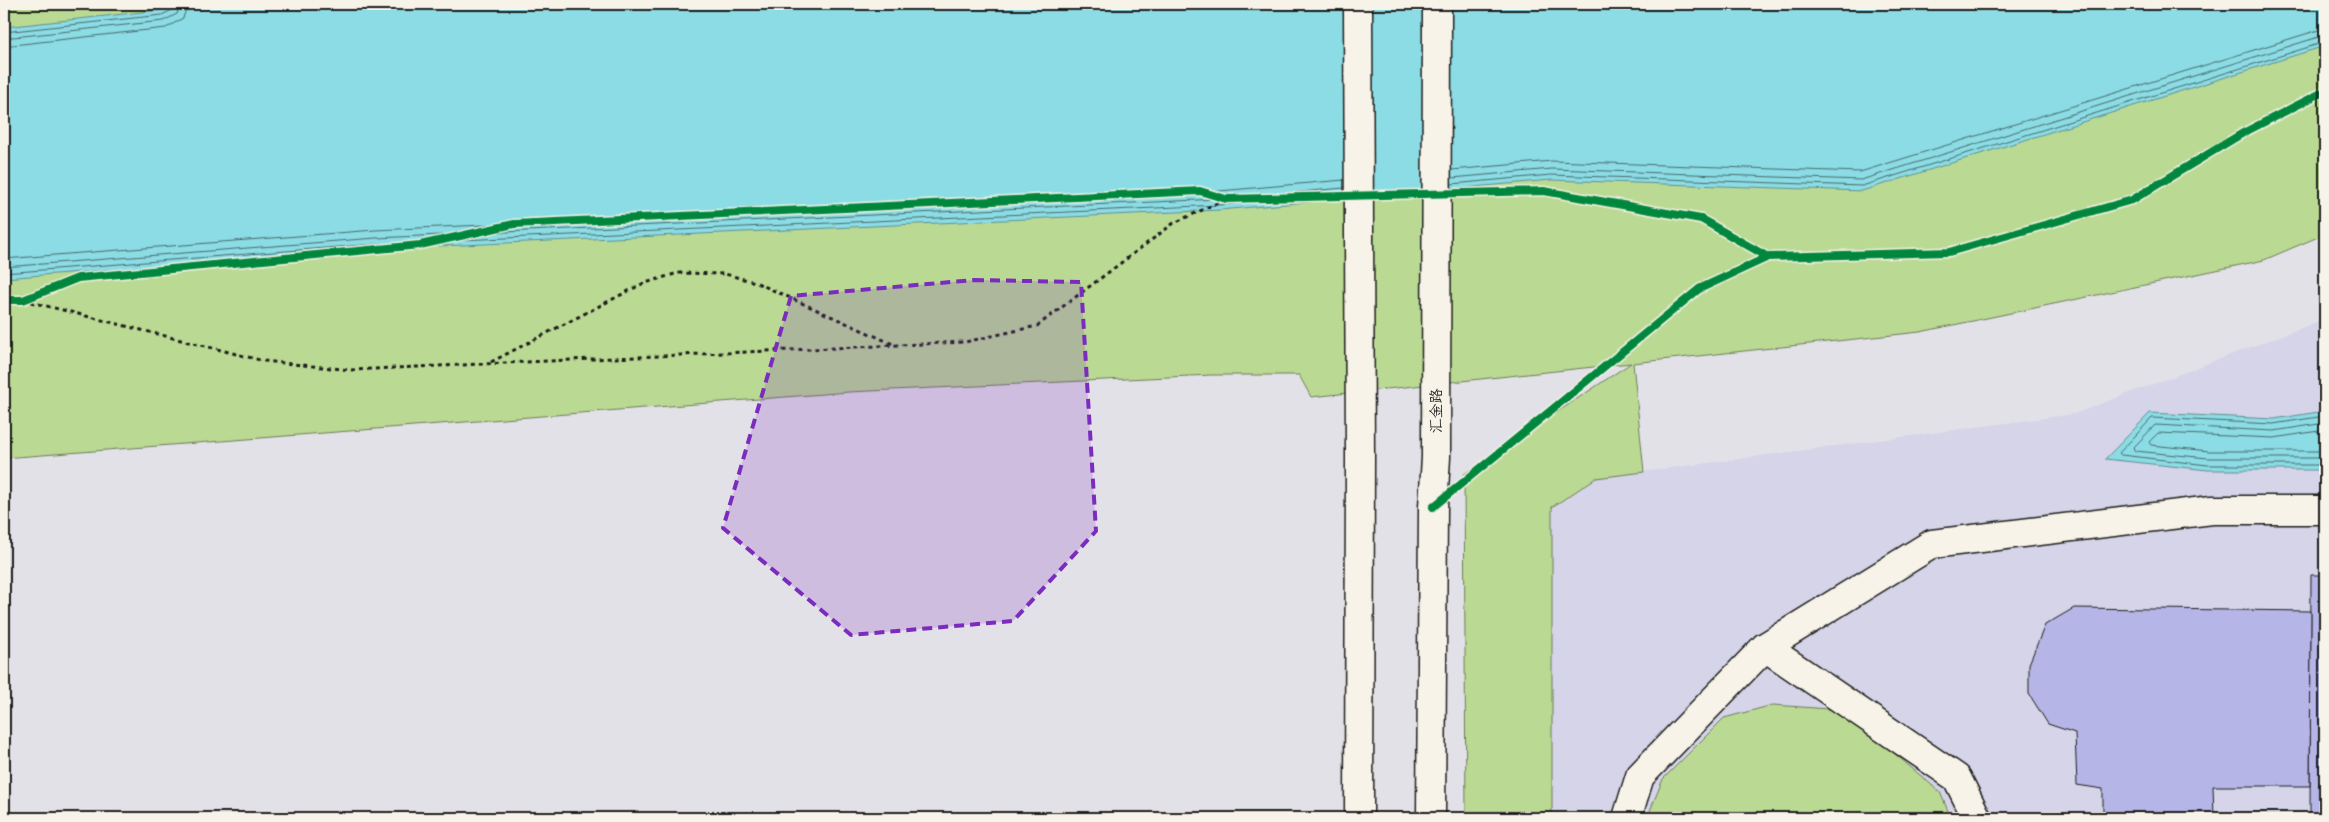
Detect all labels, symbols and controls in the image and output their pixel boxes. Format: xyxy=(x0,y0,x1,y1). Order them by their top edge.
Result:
street label: 汇金路 xyxy=(1423,388,1449,434)

